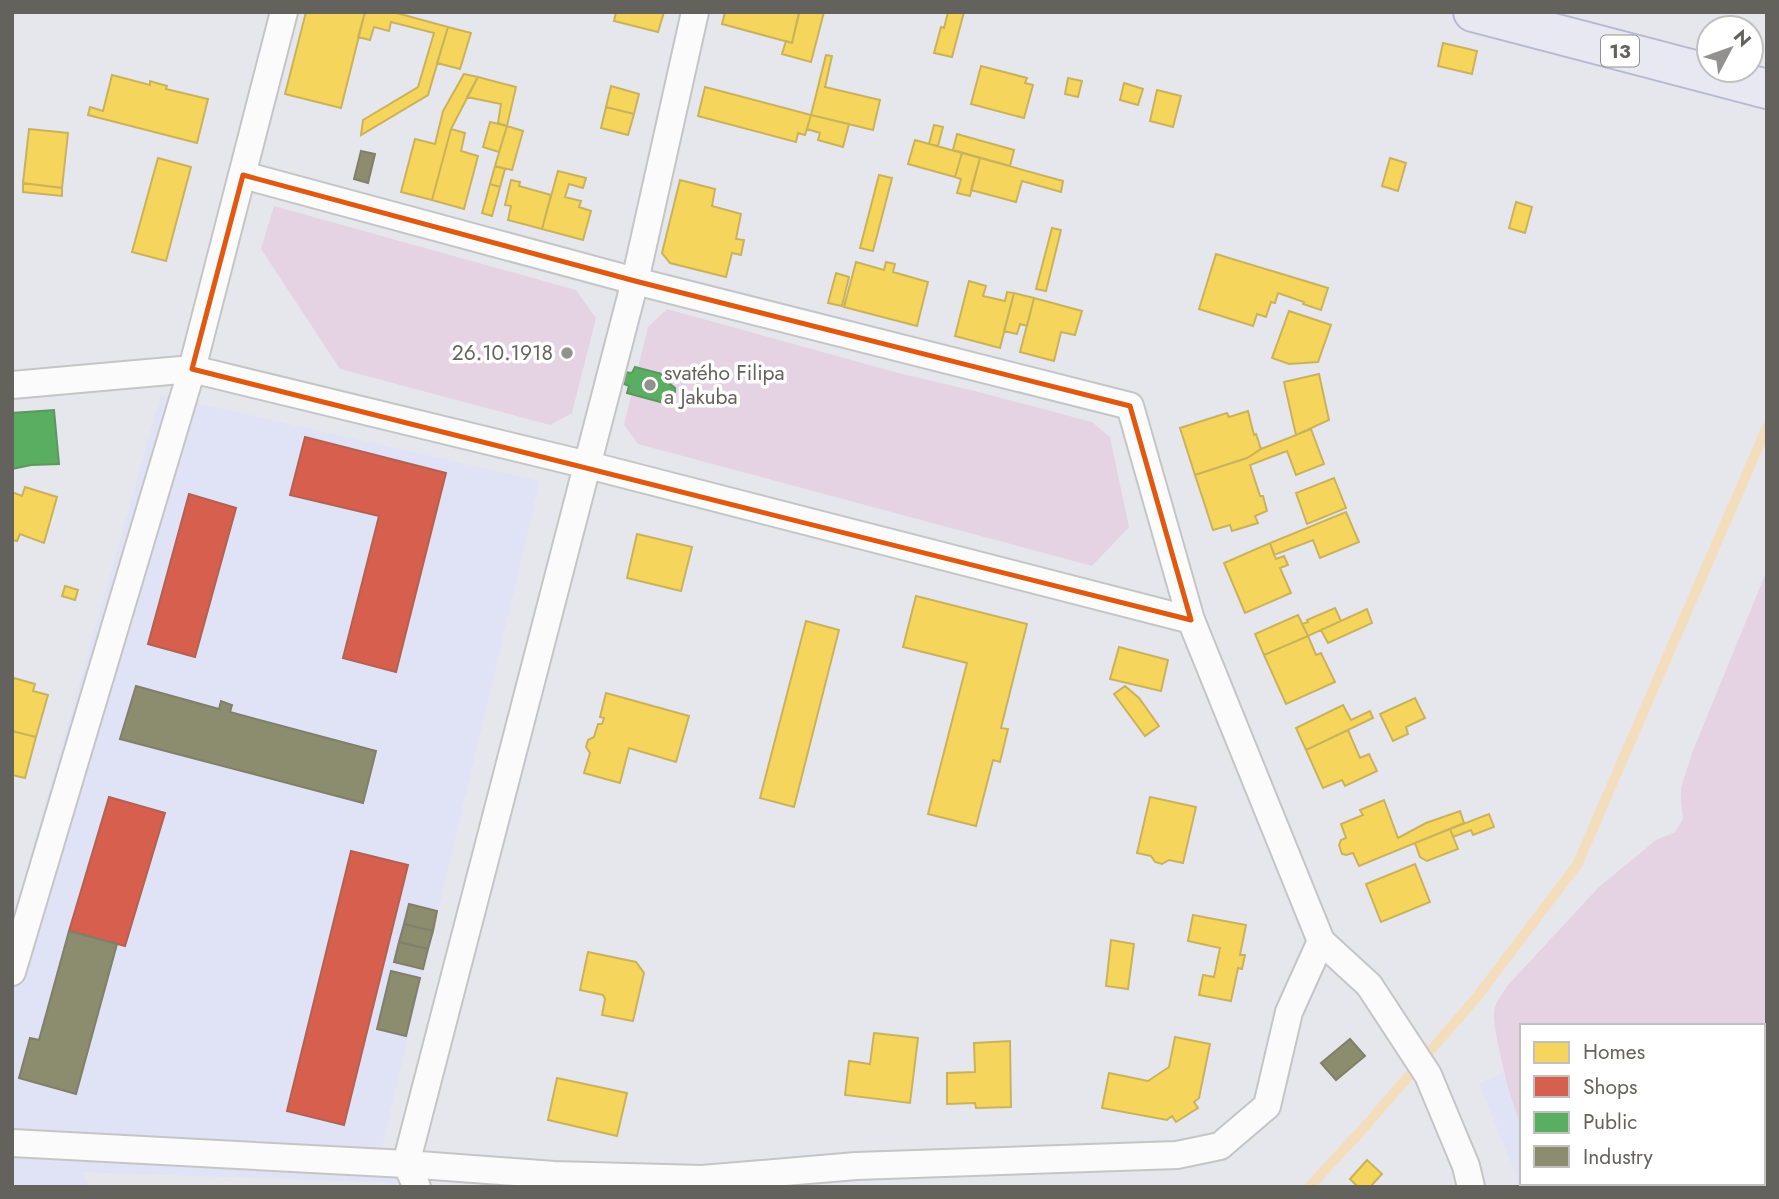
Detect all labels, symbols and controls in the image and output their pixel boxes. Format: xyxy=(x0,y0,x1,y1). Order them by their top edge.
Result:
north arrow xyxy=(1695,14,1765,84)
text: N xyxy=(1727,24,1758,53)
road number: 13 xyxy=(1601,36,1639,66)
place label: 26.10.1918 xyxy=(452,338,553,368)
marker: 26.10.1918 xyxy=(559,345,575,361)
place label: svatého Filipa a Jakuba xyxy=(664,358,785,412)
marker: svatého Filipa a Jakuba xyxy=(642,377,658,393)
legend xyxy=(1520,1024,1765,1185)
text: Homes xyxy=(1583,1037,1645,1067)
text: Shops xyxy=(1583,1072,1637,1102)
text: Public xyxy=(1583,1107,1637,1137)
text: Industry xyxy=(1583,1142,1654,1172)

